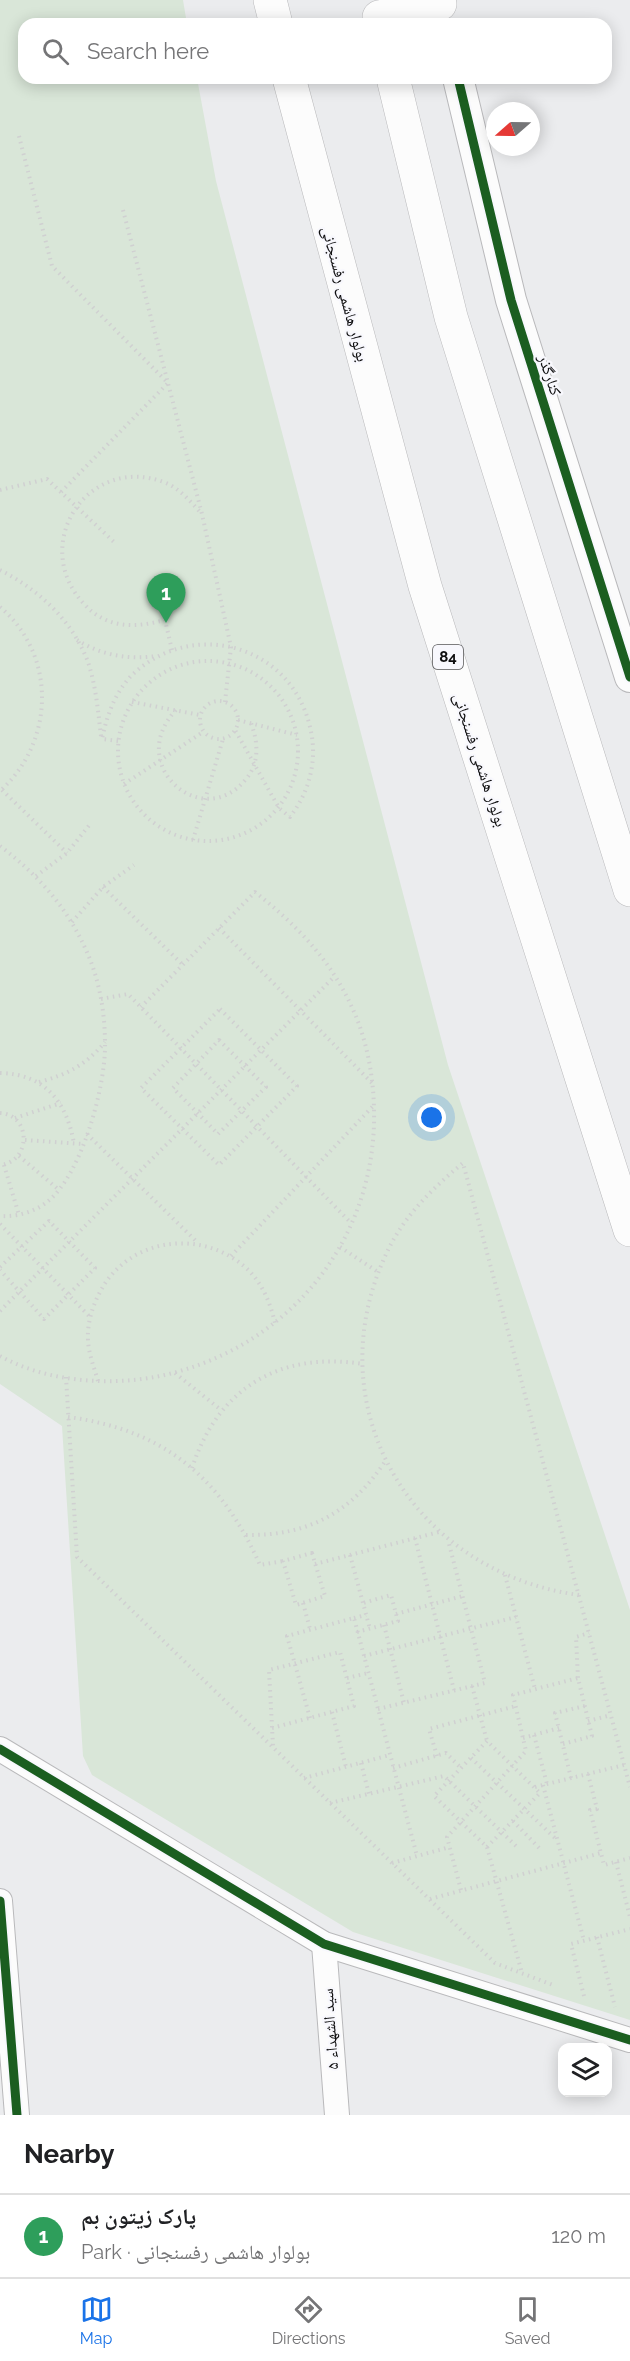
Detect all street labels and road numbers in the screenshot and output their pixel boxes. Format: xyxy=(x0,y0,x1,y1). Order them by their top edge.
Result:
street label: بولوار هاشمی رفسنجانی xyxy=(317,224,372,364)
street label: کنارگذر xyxy=(534,351,566,398)
road number: 84 xyxy=(433,645,463,669)
street label: بولوار هاشمی رفسنجانی xyxy=(448,691,511,830)
street label: سید الشهداء ۵ xyxy=(318,1988,342,2070)

